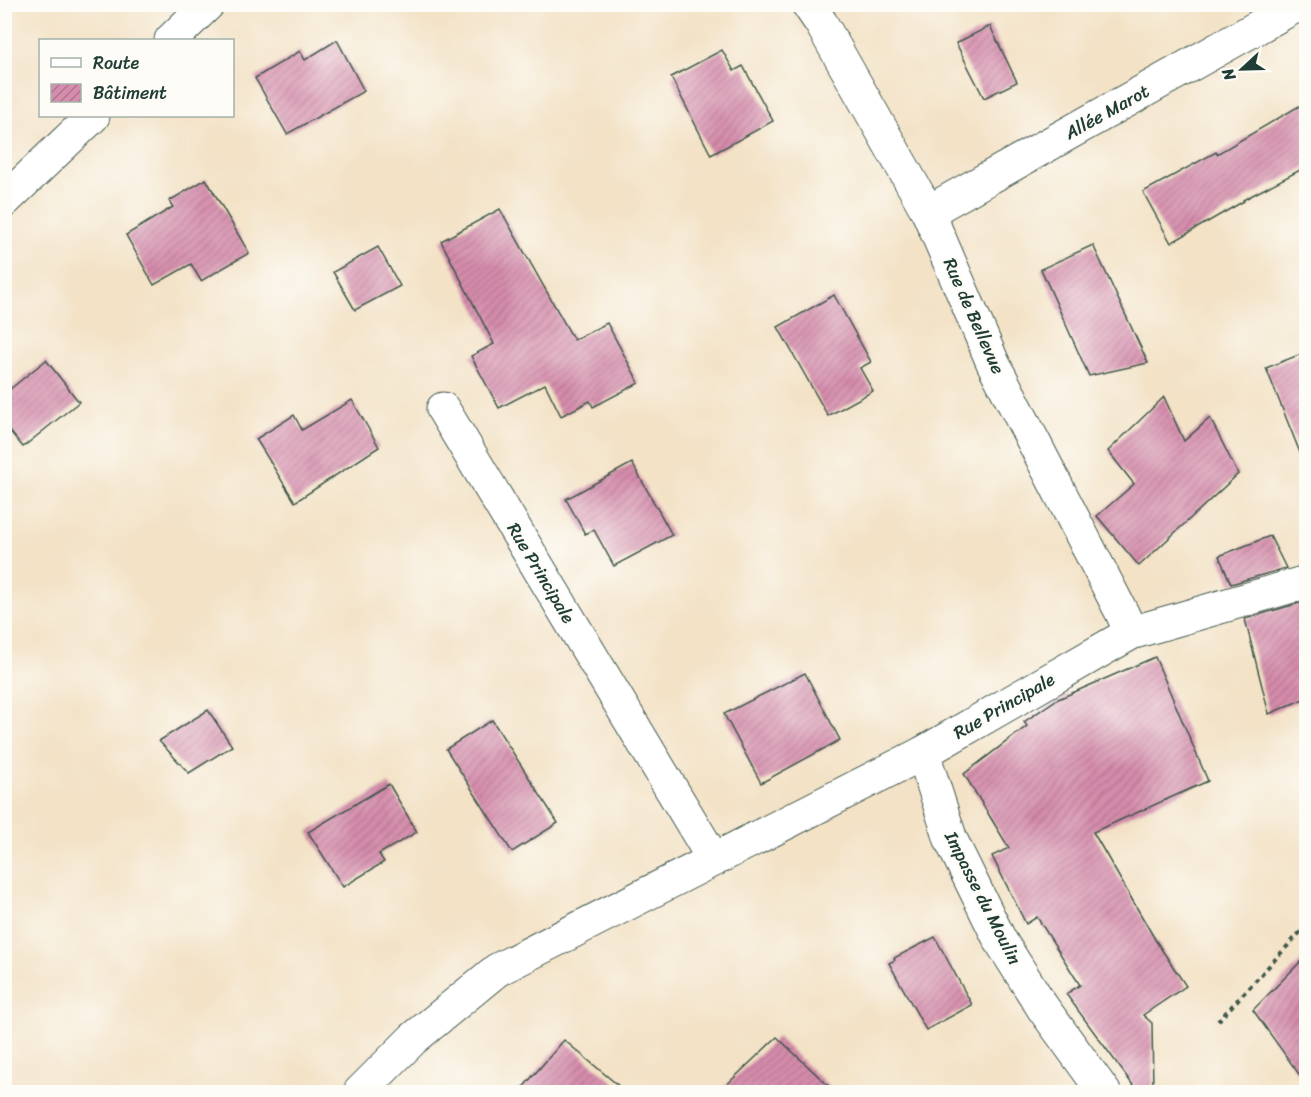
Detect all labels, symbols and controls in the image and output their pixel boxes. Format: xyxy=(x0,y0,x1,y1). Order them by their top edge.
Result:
legend xyxy=(39,39,234,117)
north arrow xyxy=(1212,39,1272,99)
text: Route xyxy=(93,47,140,79)
text: N xyxy=(1213,63,1244,86)
street label: Allée Marot xyxy=(1058,75,1156,149)
text: Bâtiment xyxy=(93,77,167,109)
street label: Rue de Bellevue xyxy=(934,253,1014,379)
street label: Rue Principale xyxy=(498,516,584,630)
street label: Rue Principale xyxy=(947,664,1061,748)
street label: Impasse du Moulin xyxy=(935,825,1031,971)

